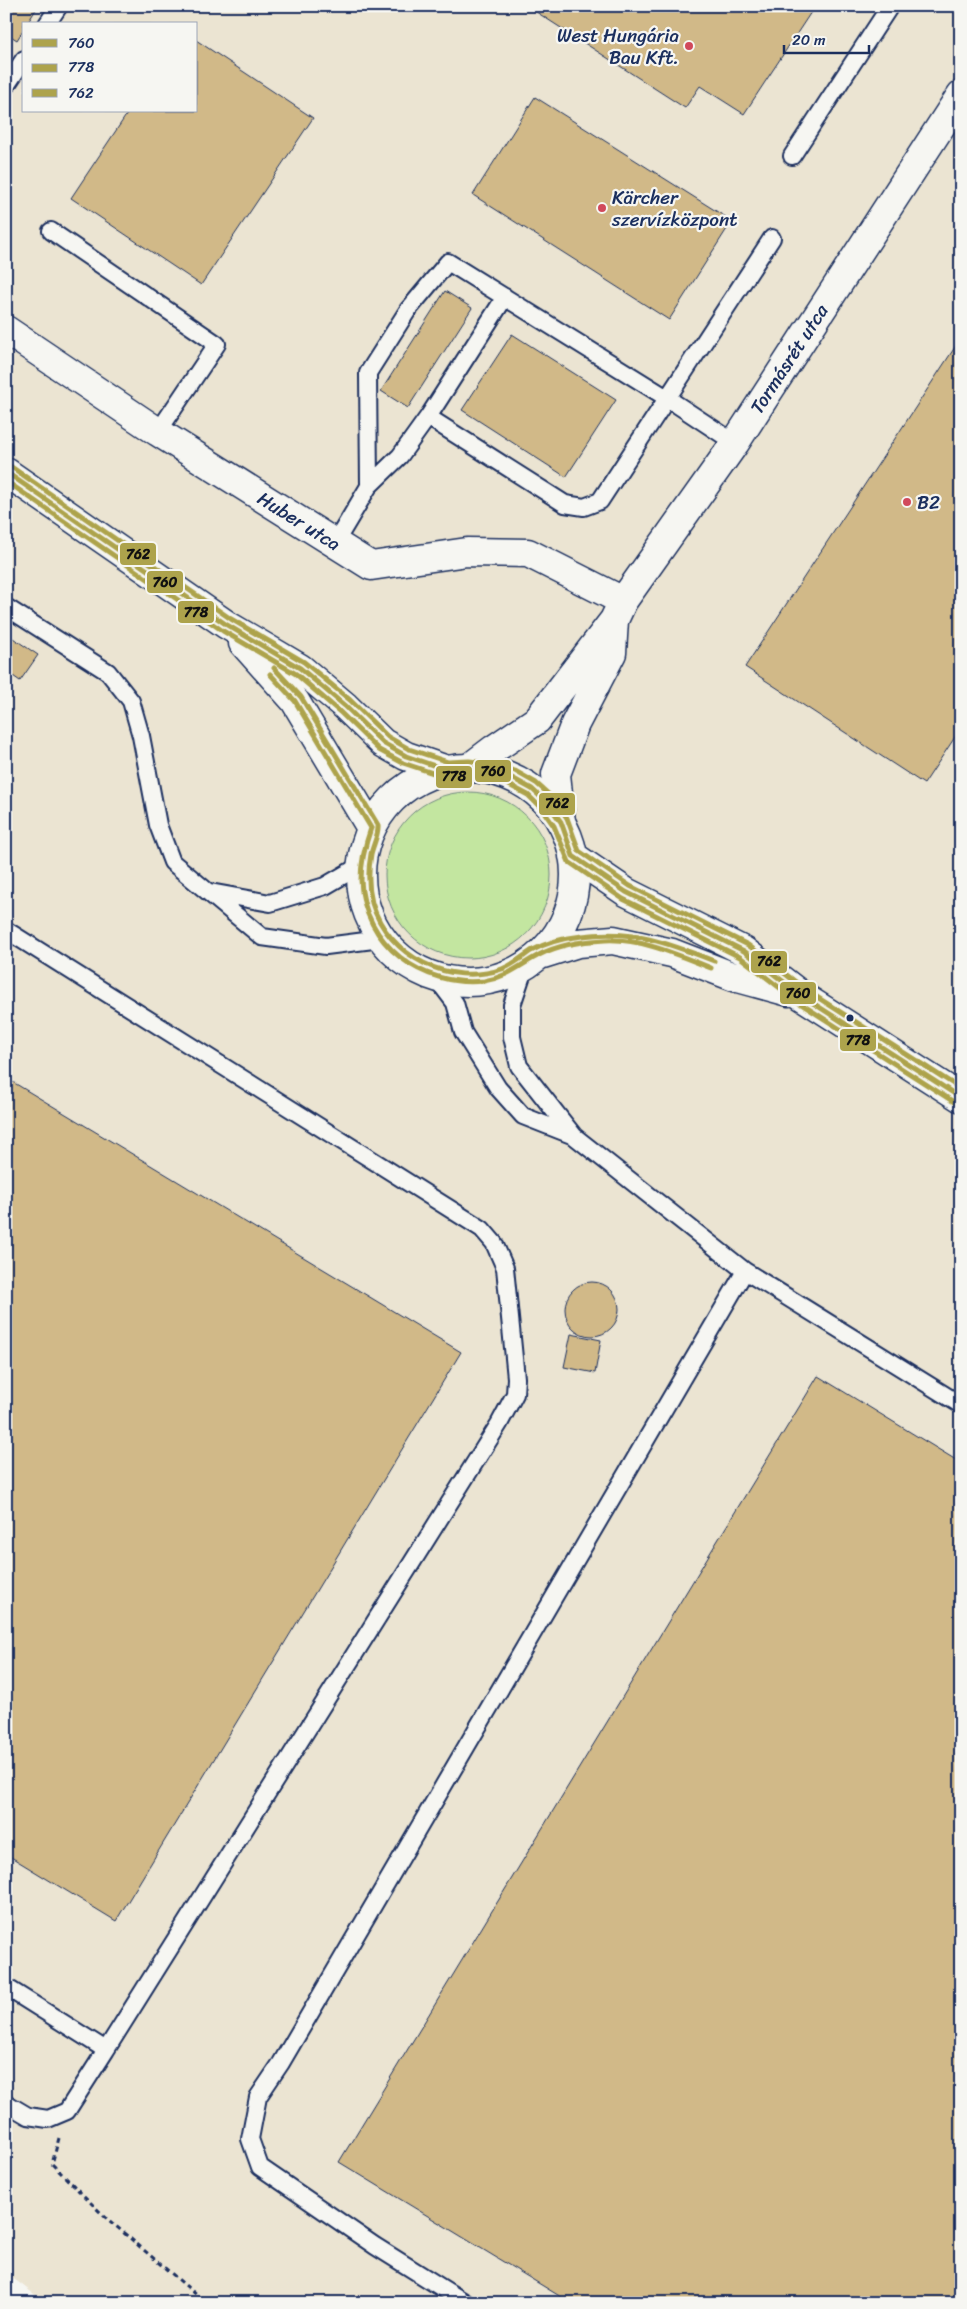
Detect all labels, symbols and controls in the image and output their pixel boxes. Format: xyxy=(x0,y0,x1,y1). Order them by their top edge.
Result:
place label: West Hungária Bau Kft. xyxy=(557,19,679,74)
legend xyxy=(22,22,198,112)
scale bar xyxy=(784,22,870,54)
text: 20 m xyxy=(792,27,826,53)
text: 760 xyxy=(68,30,95,56)
marker: West Hungária Bau Kft. xyxy=(683,40,695,52)
text: 778 xyxy=(68,54,94,80)
text: 762 xyxy=(68,80,94,106)
place label: Kärcher szervízközpont xyxy=(611,181,738,236)
marker: Kärcher szervízközpont xyxy=(596,202,608,214)
street label: Tormásrét utca xyxy=(741,297,837,421)
street label: Huber utca xyxy=(251,482,348,560)
place label: B2 xyxy=(917,486,940,519)
marker: B2 xyxy=(901,496,913,508)
line badge: 762 xyxy=(119,542,157,566)
text: 762 xyxy=(126,542,151,567)
line badge: 760 xyxy=(146,570,184,594)
text: 760 xyxy=(153,570,178,595)
line badge: 778 xyxy=(177,600,215,624)
text: 778 xyxy=(184,600,209,625)
line badge: 760 xyxy=(474,759,512,783)
text: 760 xyxy=(481,759,506,784)
text: 778 xyxy=(442,764,467,789)
line badge: 778 xyxy=(435,765,473,789)
text: 762 xyxy=(545,791,570,816)
line badge: 762 xyxy=(538,792,576,816)
text: 762 xyxy=(757,949,782,974)
line badge: 762 xyxy=(750,950,788,974)
line badge: 760 xyxy=(779,981,817,1005)
text: 760 xyxy=(786,981,811,1006)
unlabelled marker xyxy=(845,1013,855,1023)
line badge: 778 xyxy=(839,1028,877,1052)
text: 778 xyxy=(846,1028,871,1053)

